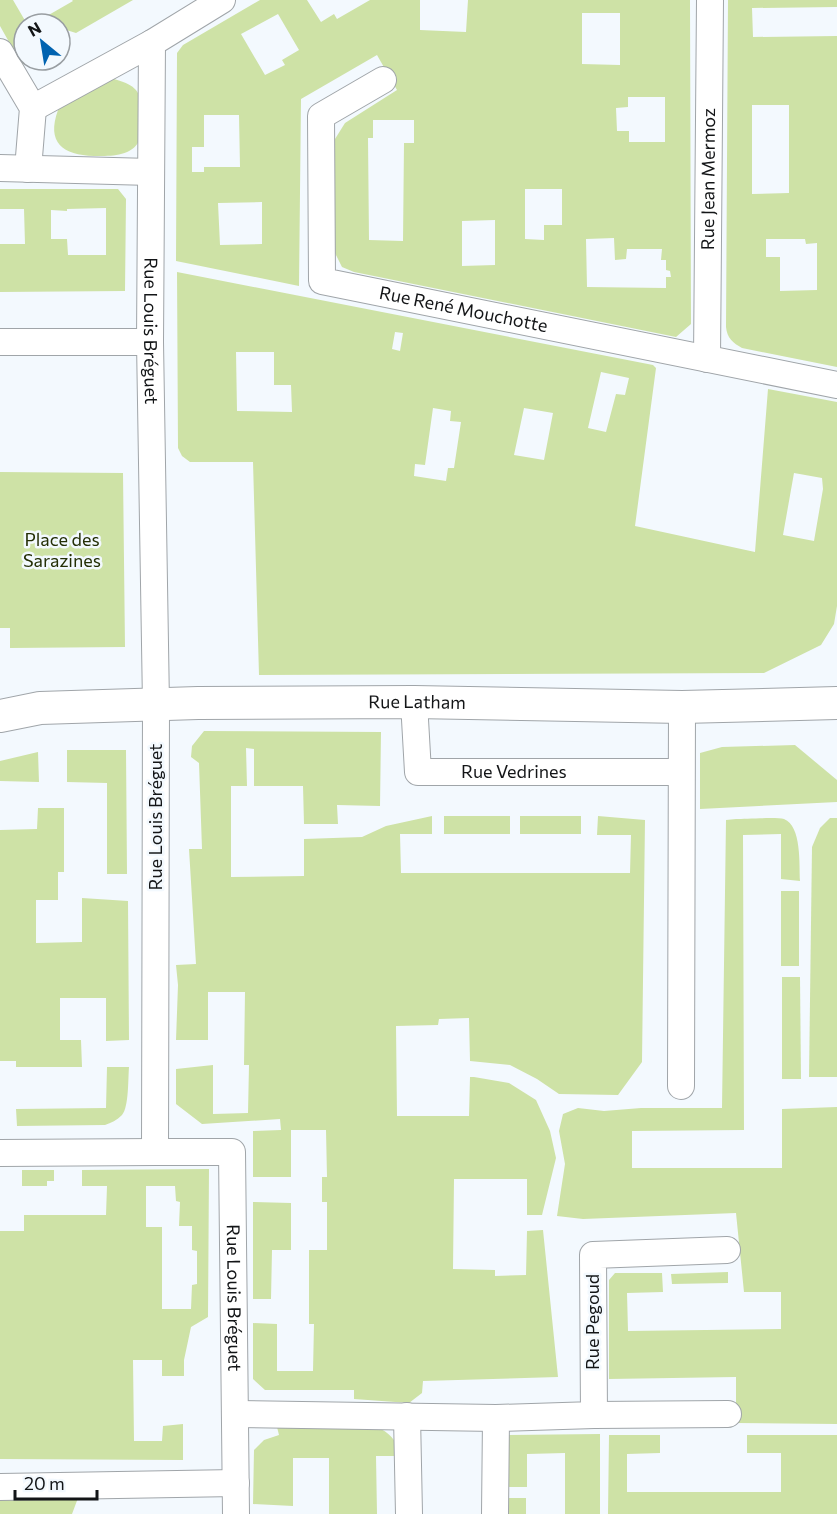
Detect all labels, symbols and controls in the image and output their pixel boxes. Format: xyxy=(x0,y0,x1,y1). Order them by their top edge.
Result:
north arrow xyxy=(12,12,72,72)
text: N xyxy=(24,17,44,40)
street label: Rue Jean Mermoz xyxy=(696,108,719,250)
street label: Rue Louis Bréguet xyxy=(140,257,163,405)
street label: Rue René Mouchotte xyxy=(378,281,550,336)
park label: Place des Sarazines xyxy=(23,528,101,571)
street label: Rue Latham xyxy=(368,690,466,713)
street label: Rue Louis Bréguet xyxy=(144,744,166,890)
street label: Rue Vedrines xyxy=(461,760,567,782)
street label: Rue Louis Bréguet xyxy=(223,1224,246,1371)
street label: Rue Pegoud xyxy=(581,1274,603,1370)
scale bar xyxy=(15,1463,98,1501)
text: 20 m xyxy=(24,1472,65,1494)

